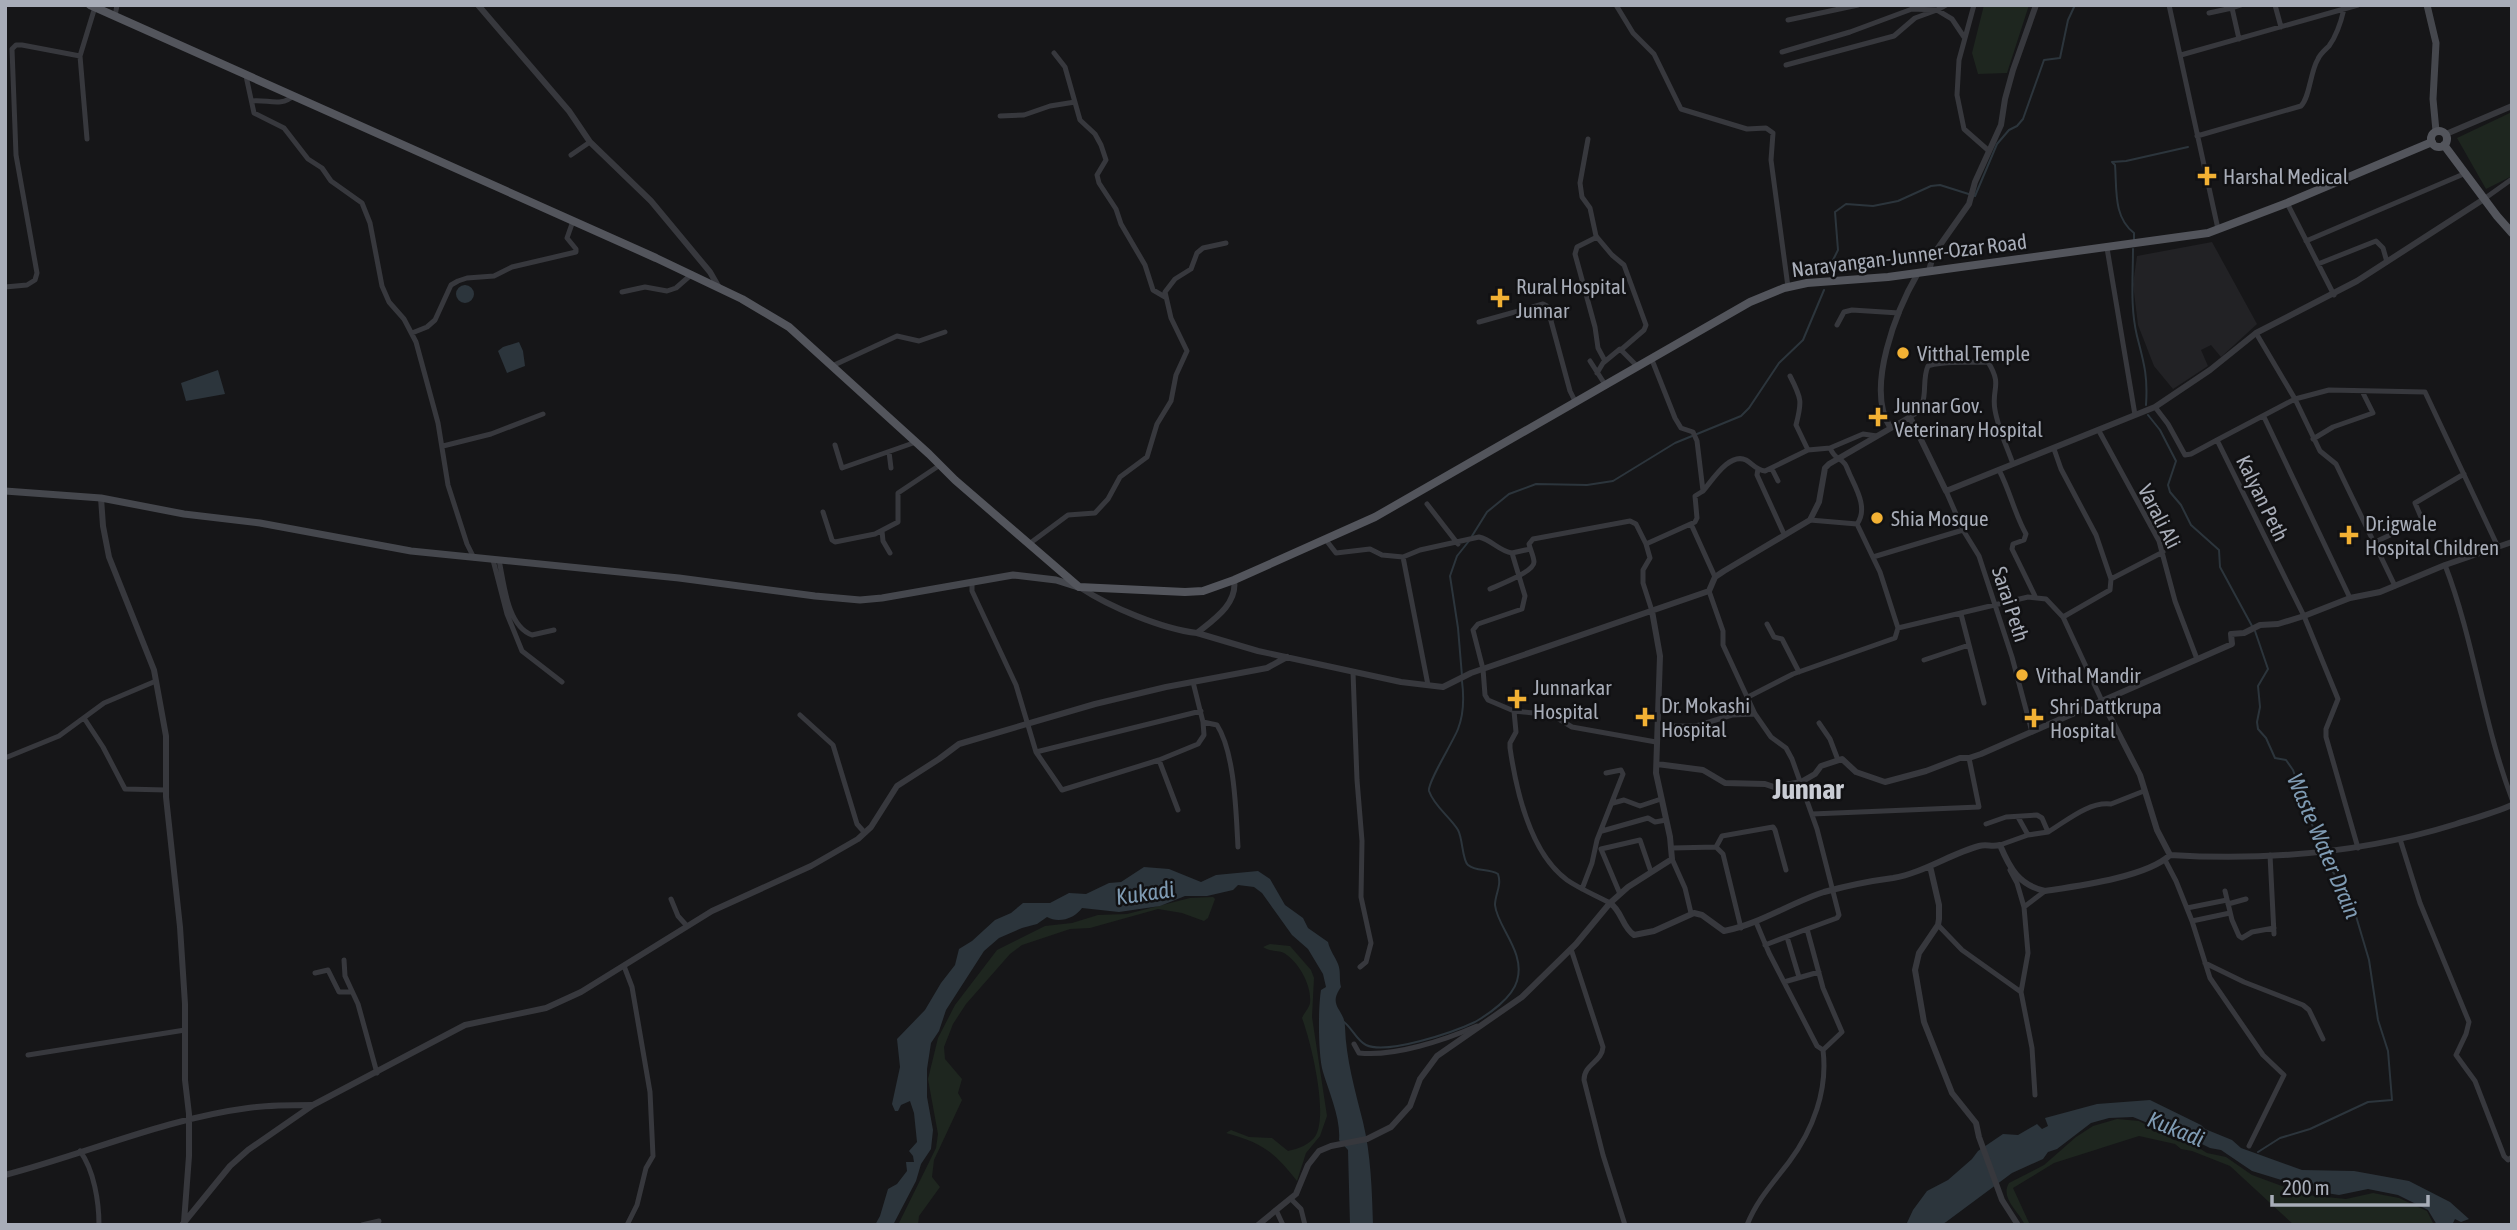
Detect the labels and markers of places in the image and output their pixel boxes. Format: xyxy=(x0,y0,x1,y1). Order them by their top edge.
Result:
place label: Harshal Medical xyxy=(2223,164,2349,188)
marker: Harshal Medical xyxy=(2197,166,2217,186)
place label: Rural Hospital Junnar xyxy=(1516,274,1627,322)
marker: Rural Hospital Junnar xyxy=(1490,288,1510,308)
place label: Vitthal Temple xyxy=(1917,341,2030,365)
marker: Vitthal Temple xyxy=(1895,345,1911,361)
place label: Junnar Gov. Veterinary Hospital xyxy=(1894,393,2043,441)
marker: Junnar Gov. Veterinary Hospital xyxy=(1868,407,1888,427)
place label: Shia Mosque xyxy=(1891,506,1988,530)
marker: Shia Mosque xyxy=(1869,510,1885,526)
place label: Dr.igwale Hospital Children xyxy=(2365,511,2499,559)
marker: Dr.igwale Hospital Children xyxy=(2339,525,2359,545)
place label: Vithal Mandir xyxy=(2036,663,2141,687)
marker: Vithal Mandir xyxy=(2014,667,2030,683)
place label: Junnarkar Hospital xyxy=(1533,675,1612,723)
marker: Junnarkar Hospital xyxy=(1507,689,1527,709)
place label: Dr. Mokashi Hospital xyxy=(1661,693,1750,741)
place label: Shri Dattkrupa Hospital xyxy=(2050,694,2162,742)
marker: Dr. Mokashi Hospital xyxy=(1635,707,1655,727)
marker: Shri Dattkrupa Hospital xyxy=(2024,708,2044,728)

